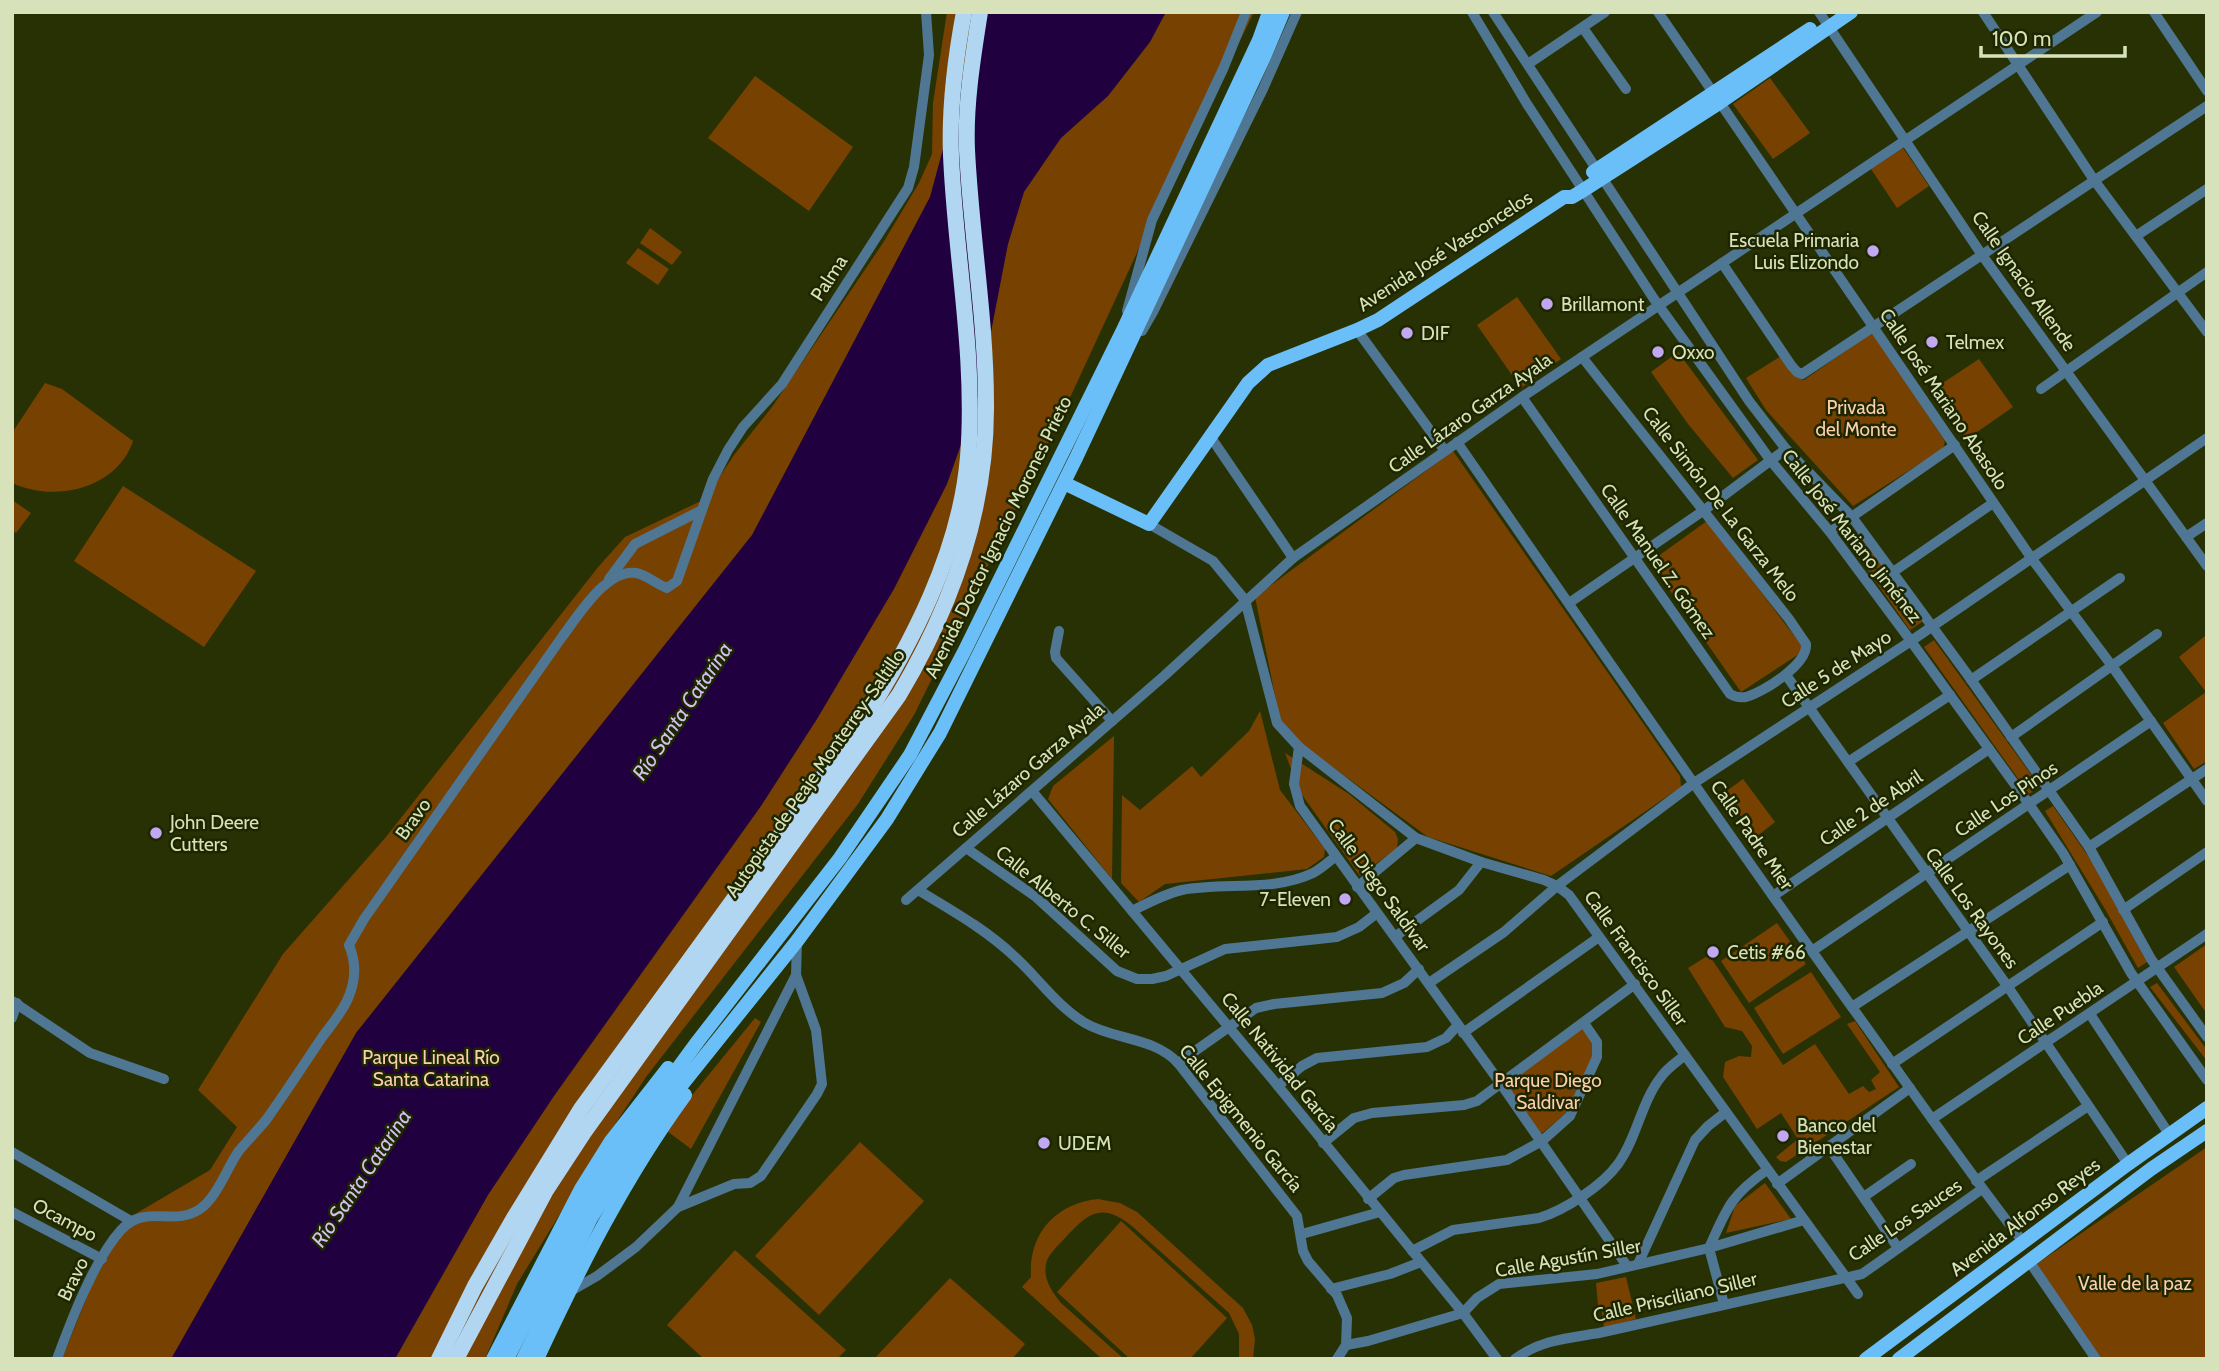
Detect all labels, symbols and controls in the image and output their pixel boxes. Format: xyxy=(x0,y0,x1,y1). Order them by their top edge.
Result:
scale bar xyxy=(1981,14,2124,58)
text: 100 m xyxy=(1992,26,2051,51)
street label: Avenida José Vasconcelos xyxy=(1353,186,1537,316)
street label: Calle Ignacio Allende xyxy=(1967,206,2081,356)
place label: Escuela Primaria Luis Elizondo xyxy=(1729,229,1859,274)
marker: Escuela Primaria Luis Elizondo xyxy=(1865,243,1881,259)
street label: Palma xyxy=(806,251,852,305)
place label: Brillamont xyxy=(1561,293,1645,316)
marker: Brillamont xyxy=(1539,296,1555,312)
street label: Calle José Mariano Abasolo xyxy=(1875,304,2013,494)
place label: DIF xyxy=(1421,322,1450,345)
marker: DIF xyxy=(1399,325,1415,341)
place label: Telmex xyxy=(1946,331,2004,354)
marker: Telmex xyxy=(1924,334,1940,350)
place label: Oxxo xyxy=(1672,341,1715,364)
marker: Oxxo xyxy=(1650,344,1666,360)
street label: Calle Lázaro Garza Ayala xyxy=(1384,348,1556,478)
street label: Avenida Doctor Ignacio Morones Prieto xyxy=(919,392,1077,682)
park label: Privada del Monte xyxy=(1815,396,1897,441)
street label: Calle Simón De La Garza Melo xyxy=(1638,402,1804,606)
street label: Calle José Mariano Jiménez xyxy=(1777,445,1927,627)
street label: Calle Manuel Z. Gómez xyxy=(1596,479,1720,643)
street label: Calle 5 de Mayo xyxy=(1777,625,1895,713)
water label: Río Santa Catarina xyxy=(627,637,737,785)
street label: Autopista de Peaje Monterrey-Saltillo xyxy=(720,644,910,902)
street label: Calle Lázaro Garza Ayala xyxy=(947,698,1109,842)
street label: Calle Los Pinos xyxy=(1950,756,2062,842)
street label: Calle 2 de Abril xyxy=(1815,765,1927,851)
street label: Calle Padre Mier xyxy=(1706,776,1798,894)
street label: Bravo xyxy=(390,794,436,844)
place label: John Deere Cutters xyxy=(169,811,259,856)
street label: Calle Diego Saldívar xyxy=(1323,814,1435,956)
marker: John Deere Cutters xyxy=(148,825,164,841)
street label: Calle Alberto C. Siller xyxy=(991,841,1135,963)
street label: Calle Los Rayones xyxy=(1920,843,2024,973)
street label: Calle Francisco Siller xyxy=(1579,886,1693,1030)
place label: 7-Eleven xyxy=(1260,888,1331,911)
marker: 7-Eleven xyxy=(1337,891,1353,907)
place label: Cetis #66 xyxy=(1727,941,1806,964)
marker: Cetis #66 xyxy=(1705,944,1721,960)
street label: Calle Puebla xyxy=(2013,976,2107,1050)
street label: Calle Natividad García xyxy=(1216,987,1344,1137)
street label: Calle Epigmenio García xyxy=(1174,1040,1308,1196)
park label: Parque Lineal Río Santa Catarina xyxy=(362,1046,500,1091)
park label: Parque Diego Saldivar xyxy=(1494,1069,1602,1114)
water label: Río Santa Catarina xyxy=(306,1104,416,1252)
place label: Banco del Bienestar xyxy=(1797,1114,1877,1159)
marker: Banco del Bienestar xyxy=(1775,1128,1791,1144)
place label: UDEM xyxy=(1058,1132,1112,1155)
marker: UDEM xyxy=(1036,1135,1052,1151)
street label: Avenida Alfonso Reyes xyxy=(1945,1153,2105,1281)
street label: Calle Los Sauces xyxy=(1844,1174,1966,1266)
street label: Ocampo xyxy=(29,1193,101,1247)
street label: Calle Agustín Siller xyxy=(1493,1234,1643,1282)
street label: Bravo xyxy=(53,1254,93,1304)
street label: Calle Prisciliano Siller xyxy=(1591,1267,1759,1327)
park label: Valle de la paz xyxy=(2078,1272,2192,1295)

